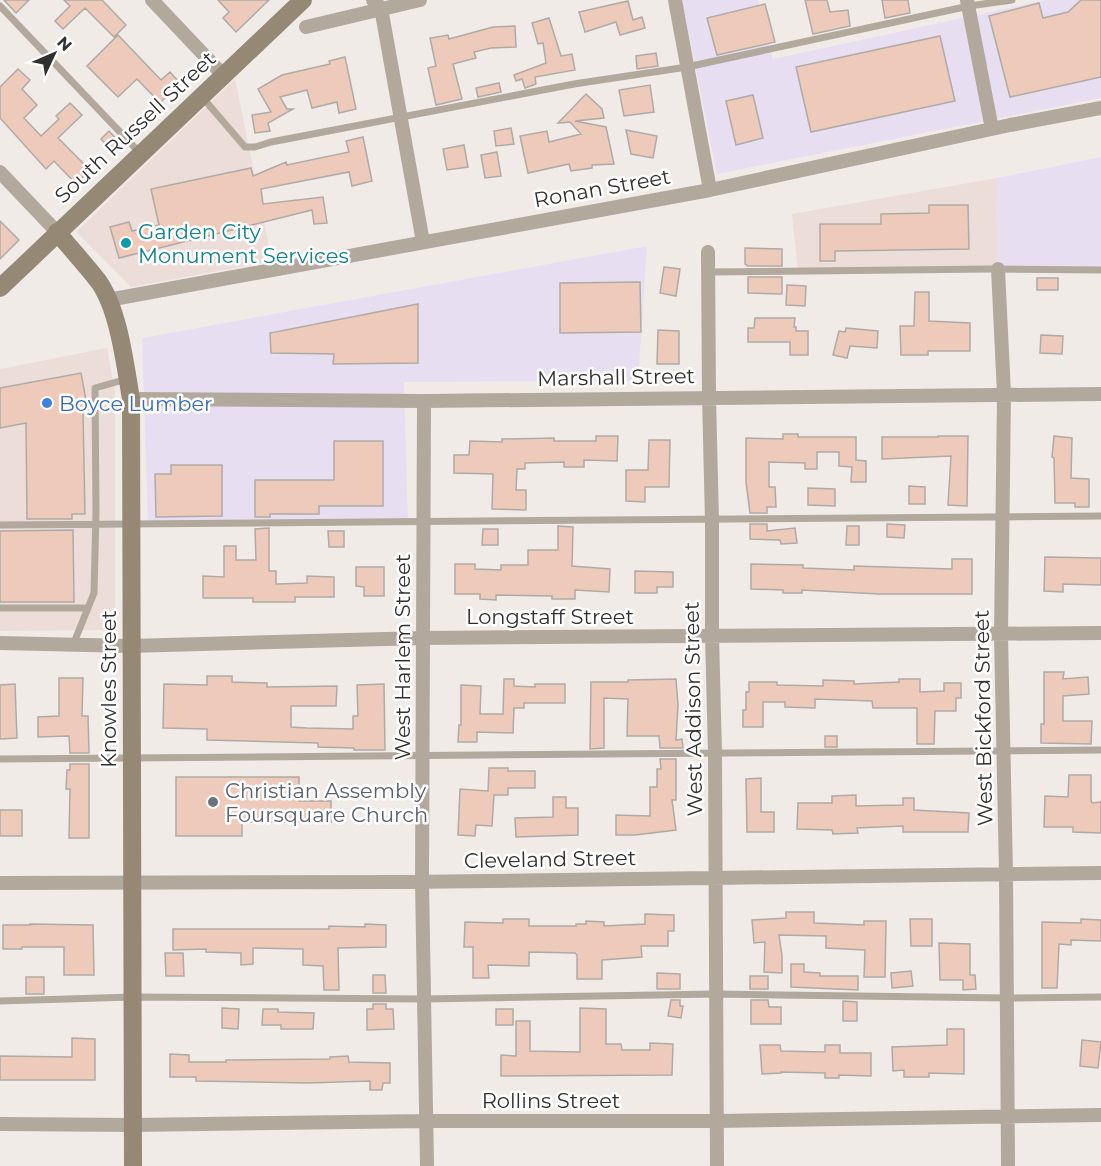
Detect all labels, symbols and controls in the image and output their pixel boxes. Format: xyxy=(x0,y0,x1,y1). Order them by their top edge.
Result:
north arrow xyxy=(24,24,84,84)
text: N xyxy=(53,33,76,55)
street label: South Russell Street xyxy=(49,46,221,208)
street label: Ronan Street xyxy=(532,164,672,212)
place label: Garden City Monument Services xyxy=(138,219,349,268)
marker: Garden City Monument Services xyxy=(119,236,133,250)
street label: Marshall Street xyxy=(537,363,695,391)
place label: Boyce Lumber xyxy=(59,391,213,416)
marker: Boyce Lumber xyxy=(40,396,54,410)
street label: West Harlem Street xyxy=(390,554,415,760)
street label: West Addison Street xyxy=(679,601,707,817)
street label: Longstaff Street xyxy=(466,604,634,629)
street label: Knowles Street xyxy=(96,610,121,768)
street label: West Bickford Street xyxy=(969,610,997,826)
place label: Christian Assembly Foursquare Church xyxy=(225,778,428,827)
marker: Christian Assembly Foursquare Church xyxy=(206,795,220,809)
street label: Cleveland Street xyxy=(464,845,636,873)
street label: Rollins Street xyxy=(482,1088,620,1113)

